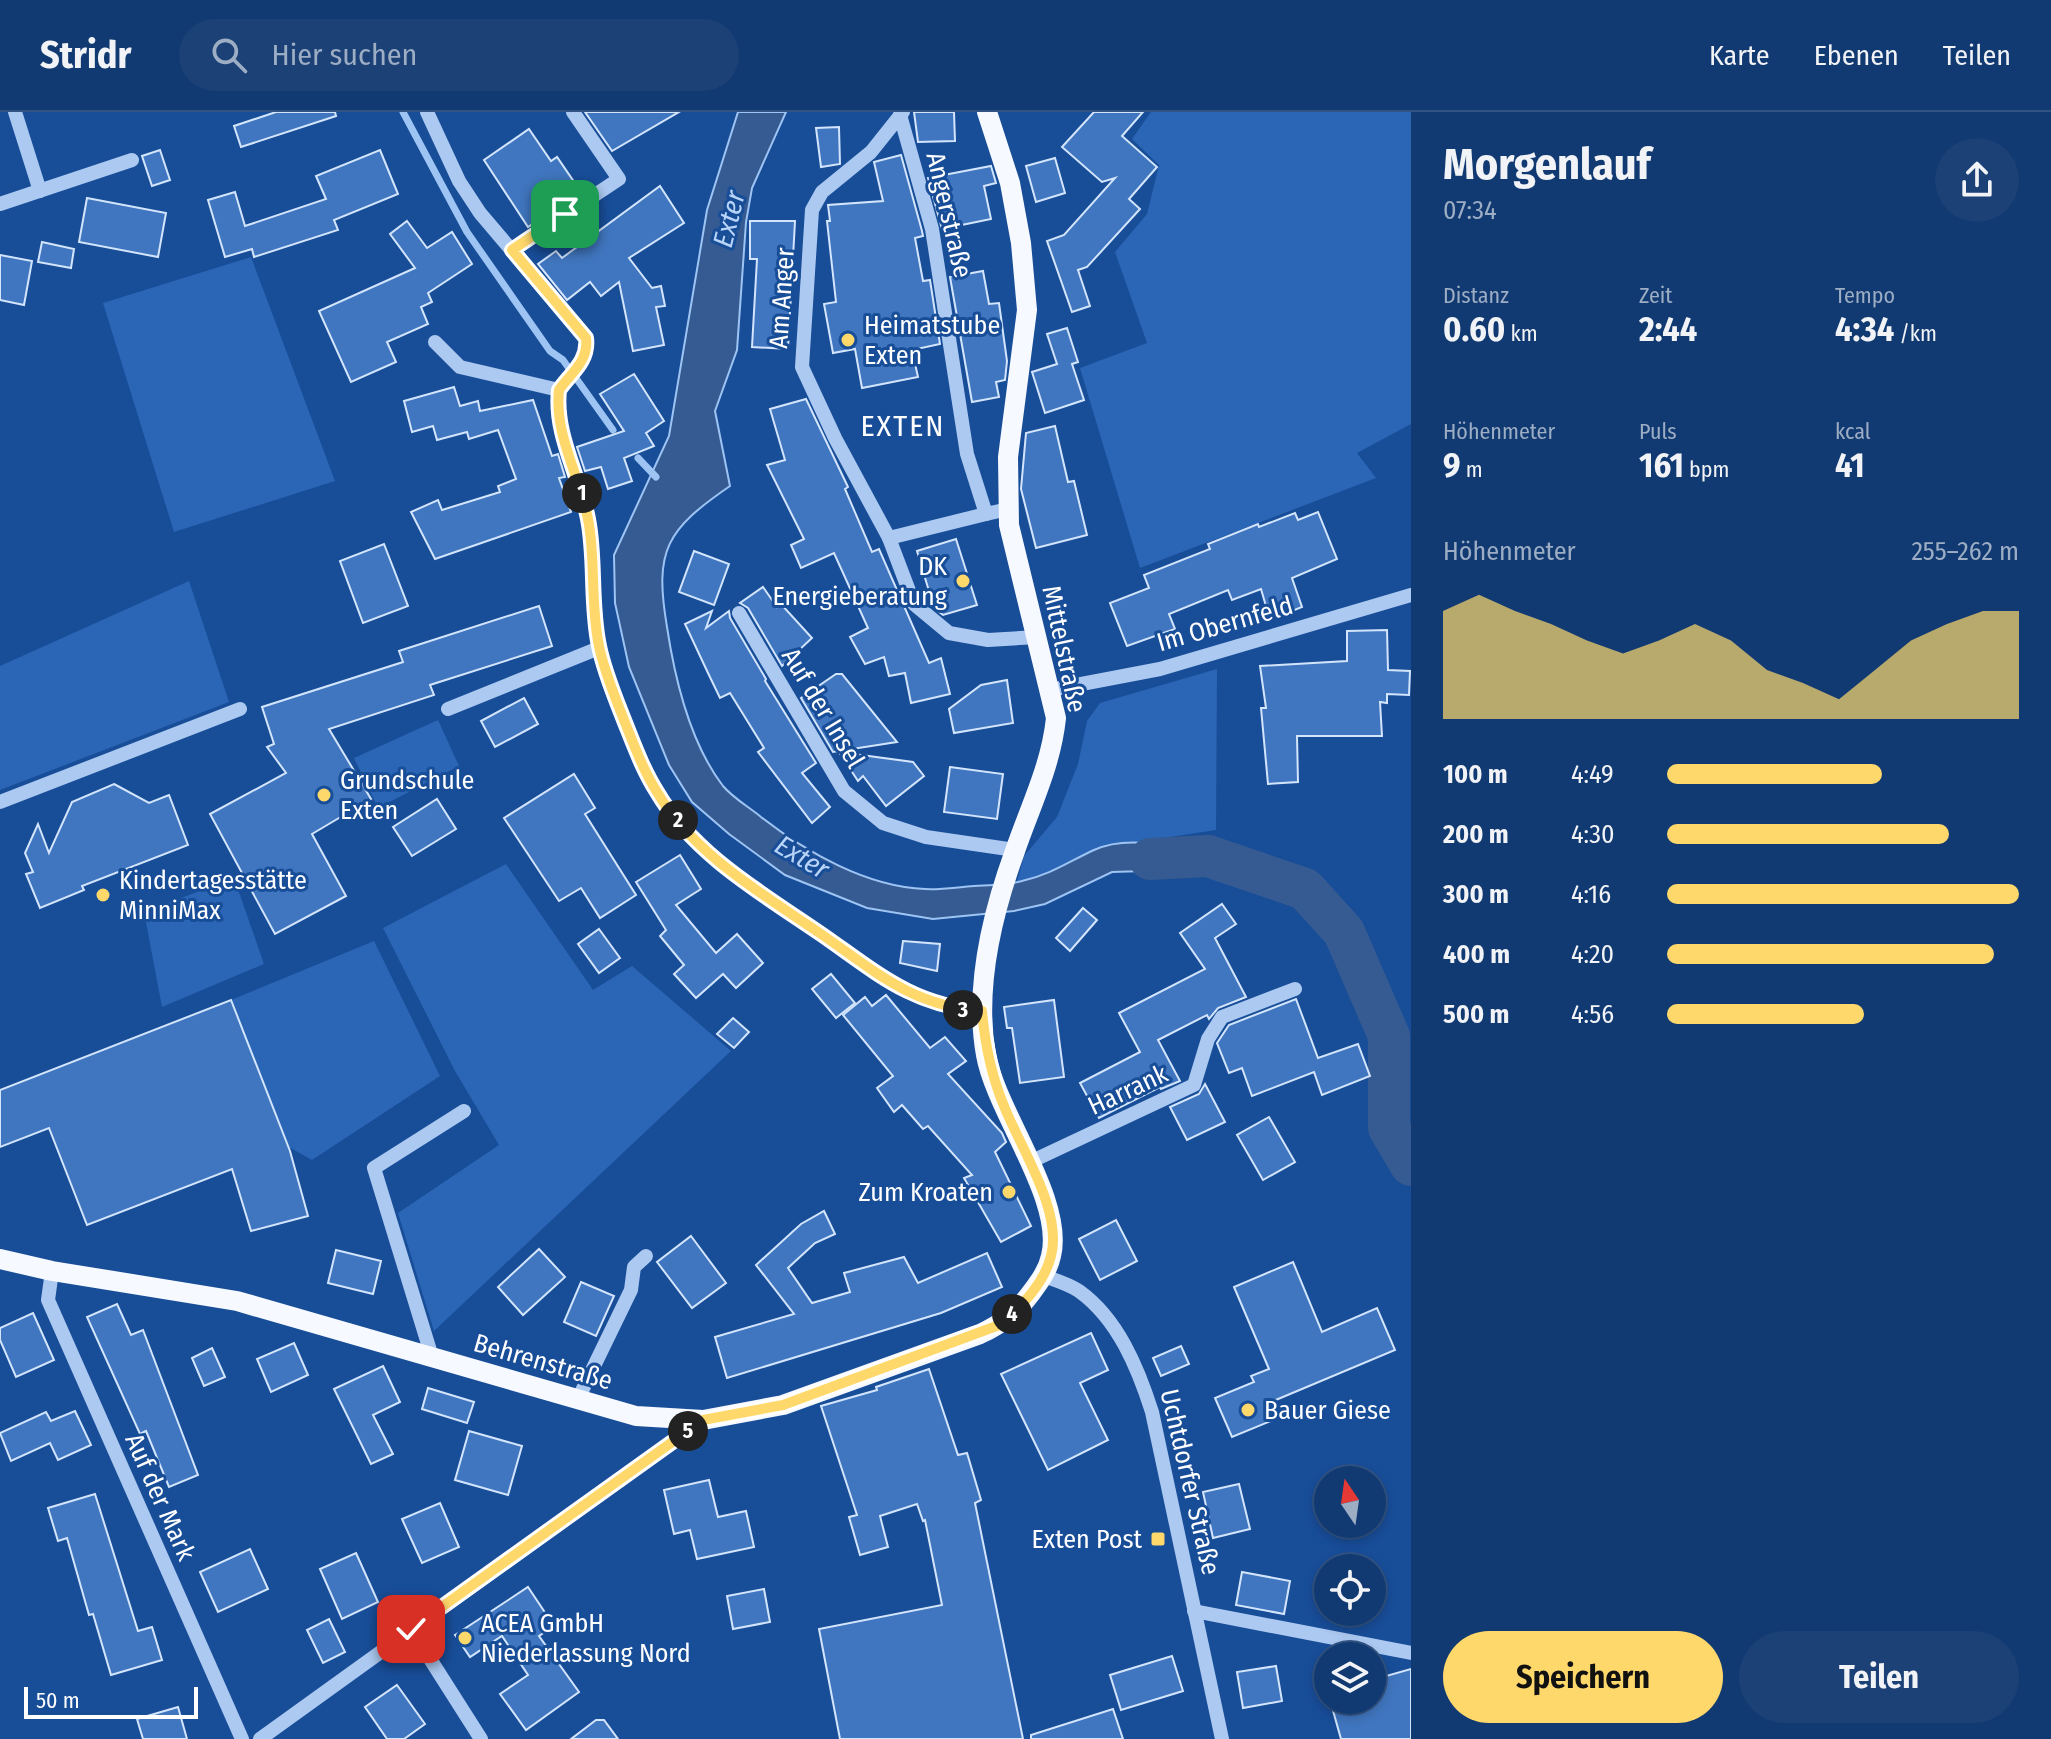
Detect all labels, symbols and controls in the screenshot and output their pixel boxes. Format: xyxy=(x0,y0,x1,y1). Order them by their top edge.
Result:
search box xyxy=(179,19,739,91)
text: Stridr xyxy=(40,32,131,78)
icon: search xyxy=(207,33,251,77)
text: Hier suchen xyxy=(271,37,417,73)
text: Karte xyxy=(1709,39,1770,72)
text: Ebenen xyxy=(1814,39,1899,72)
text: Teilen xyxy=(1943,39,2011,72)
text: Morgenlauf xyxy=(1443,138,1651,191)
button: share xyxy=(1935,138,2019,222)
street label: Angerstraße xyxy=(919,149,979,281)
pin xyxy=(531,180,599,248)
water label: Exter xyxy=(706,186,752,251)
icon: arrive xyxy=(543,192,587,236)
text: 07:34 xyxy=(1443,195,1497,226)
street label: Am Anger xyxy=(763,247,801,349)
text: Distanz xyxy=(1443,282,1509,309)
text: Zeit xyxy=(1639,282,1673,309)
text: Tempo xyxy=(1835,282,1895,309)
text: 0.60 xyxy=(1443,309,1505,350)
text: 2:44 xyxy=(1639,309,1697,350)
text: 4:34 xyxy=(1835,309,1894,350)
place label: Heimatstube Exten xyxy=(864,310,1000,371)
text: km xyxy=(1505,320,1538,347)
text: /km xyxy=(1894,320,1937,347)
marker: Heimatstube Exten xyxy=(839,331,857,349)
district label: EXTEN xyxy=(861,408,945,444)
text: Höhenmeter xyxy=(1443,418,1555,445)
text: Puls xyxy=(1639,418,1677,445)
text: kcal xyxy=(1835,418,1871,445)
text: 9 xyxy=(1443,445,1461,486)
text: 161 xyxy=(1639,445,1684,486)
text: 41 xyxy=(1835,445,1865,486)
text: m xyxy=(1461,456,1483,483)
text: bpm xyxy=(1684,456,1729,483)
pin: 1 xyxy=(562,473,602,513)
text: 1 xyxy=(577,479,587,506)
text: Höhenmeter xyxy=(1443,536,1576,567)
text: 255–262 m xyxy=(1911,536,2019,567)
place label: DK Energieberatung xyxy=(772,551,948,612)
marker: DK Energieberatung xyxy=(954,572,972,590)
street label: Mittelstraße xyxy=(1035,583,1093,715)
street label: Im Obernfeld xyxy=(1153,590,1297,658)
street label: Auf der Insel xyxy=(775,642,871,774)
text: 100 m xyxy=(1443,759,1508,790)
text: 4:49 xyxy=(1571,759,1614,790)
place label: Grundschule Exten xyxy=(340,765,474,826)
marker: Grundschule Exten xyxy=(315,786,333,804)
pin: 2 xyxy=(658,800,698,840)
text: 2 xyxy=(673,806,683,833)
text: 200 m xyxy=(1443,819,1509,850)
text: 4:30 xyxy=(1571,819,1615,850)
water label: Exter xyxy=(769,828,836,887)
place label: Kindertagesstätte MinniMax xyxy=(119,865,307,926)
text: 300 m xyxy=(1443,879,1509,910)
text: 4:16 xyxy=(1571,879,1611,910)
marker: Kindertagesstätte MinniMax xyxy=(94,886,112,904)
text: 400 m xyxy=(1443,939,1510,970)
text: 4:20 xyxy=(1571,939,1614,970)
pin: 3 xyxy=(943,990,983,1030)
text: 3 xyxy=(958,996,968,1023)
text: 500 m xyxy=(1443,999,1509,1030)
text: 4:56 xyxy=(1571,999,1614,1030)
street label: Harrank xyxy=(1083,1058,1174,1122)
place label: Zum Kroaten xyxy=(859,1177,993,1208)
marker: Zum Kroaten xyxy=(1000,1183,1018,1201)
pin: 4 xyxy=(992,1294,1032,1334)
text: 4 xyxy=(1006,1300,1018,1327)
street label: Behrenstraße xyxy=(470,1327,616,1397)
street label: Uchtdorfer Straße xyxy=(1154,1386,1226,1578)
place label: Bauer Giese xyxy=(1264,1395,1391,1426)
marker: Bauer Giese xyxy=(1239,1401,1257,1419)
pin: 5 xyxy=(668,1411,708,1451)
text: 5 xyxy=(683,1417,693,1444)
street label: Auf der Mark xyxy=(118,1429,202,1566)
north arrow xyxy=(1314,1466,1386,1538)
map controls xyxy=(1314,1466,1386,1714)
place label: Exten Post xyxy=(1032,1524,1142,1555)
marker: Exten Post xyxy=(1149,1530,1167,1548)
button: locate xyxy=(1314,1554,1386,1626)
pin xyxy=(377,1595,445,1663)
icon: check xyxy=(389,1607,433,1651)
place label: ACEA GmbH Niederlassung Nord xyxy=(481,1608,691,1669)
marker: ACEA GmbH Niederlassung Nord xyxy=(456,1629,474,1647)
button: Speichern xyxy=(1443,1631,1723,1723)
button: Teilen xyxy=(1739,1631,2019,1723)
button: layers xyxy=(1314,1642,1386,1714)
scale bar xyxy=(24,1683,198,1719)
text: 50 m xyxy=(36,1687,80,1714)

